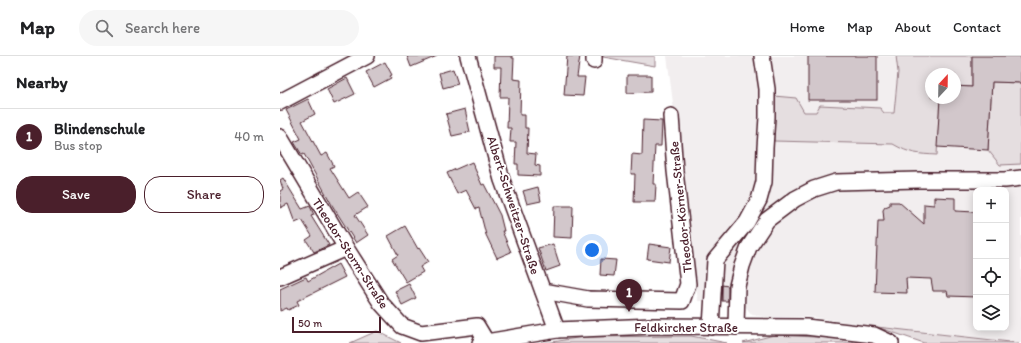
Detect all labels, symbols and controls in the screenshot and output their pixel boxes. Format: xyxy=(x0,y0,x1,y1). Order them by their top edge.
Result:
search box xyxy=(79,10,359,46)
text: Map xyxy=(20,16,55,39)
icon: search xyxy=(93,17,115,39)
text: Search here xyxy=(125,19,200,37)
text: Home xyxy=(790,19,825,36)
text: Map xyxy=(847,19,873,36)
text: About xyxy=(895,19,931,36)
text: Contact xyxy=(953,19,1001,36)
north arrow xyxy=(925,68,961,104)
text: Nearby xyxy=(16,72,68,92)
text: Blindenschule xyxy=(54,120,145,138)
text: 1 xyxy=(26,129,32,144)
text: 40 m xyxy=(234,129,264,144)
street label: Albert-Schweitzer-Straße xyxy=(484,134,543,276)
text: Bus stop xyxy=(54,138,102,153)
street label: Theodor-Körner-Straße xyxy=(666,140,695,274)
button: Save xyxy=(16,176,136,213)
button: Share xyxy=(144,176,264,213)
map controls xyxy=(973,187,1009,331)
button: + xyxy=(973,187,1009,223)
street label: Theodor-Storm-Straße xyxy=(309,195,392,311)
button: − xyxy=(973,223,1009,259)
your location xyxy=(582,240,602,260)
button: locate xyxy=(973,259,1009,295)
pin: 1 xyxy=(616,279,642,312)
button: layers xyxy=(973,295,1009,331)
scale bar xyxy=(292,315,381,334)
text: 50 m xyxy=(298,317,322,330)
street label: Feldkircher Straße xyxy=(634,320,738,335)

